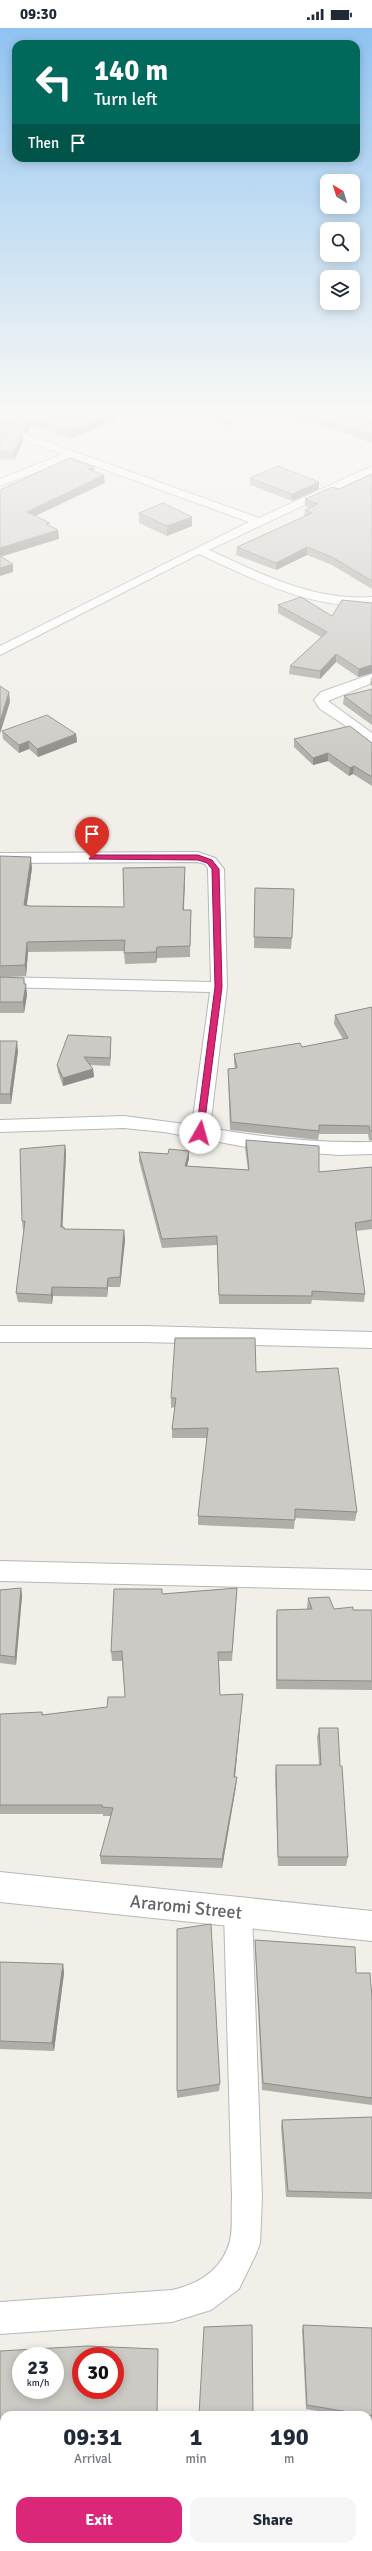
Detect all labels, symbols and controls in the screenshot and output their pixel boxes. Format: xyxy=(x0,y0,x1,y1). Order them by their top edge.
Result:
text: 09:30 xyxy=(20,5,57,23)
text: 140 m xyxy=(94,54,168,88)
icon: left xyxy=(28,56,80,108)
text: Turn left xyxy=(94,88,157,110)
icon: arrive xyxy=(67,132,89,154)
text: Then xyxy=(28,134,59,152)
north arrow xyxy=(320,174,360,214)
map controls xyxy=(320,174,360,310)
button: search xyxy=(320,222,360,262)
button: layers xyxy=(320,270,360,310)
pin xyxy=(75,817,109,858)
icon: arrive xyxy=(81,823,103,845)
position arrow xyxy=(179,1112,221,1154)
street label: Araromi Street xyxy=(129,1890,243,1924)
speed limit sign: 30 xyxy=(72,2347,124,2399)
text: 23 xyxy=(27,2355,49,2380)
text: km/h xyxy=(27,2377,49,2389)
text: 09:31 xyxy=(63,2422,122,2452)
text: 1 xyxy=(190,2422,202,2452)
text: 190 xyxy=(270,2422,309,2452)
text: Arrival xyxy=(74,2451,111,2467)
text: min xyxy=(186,2451,207,2467)
text: m xyxy=(284,2451,294,2467)
button: Exit xyxy=(16,2497,182,2543)
button: Share xyxy=(190,2497,356,2543)

